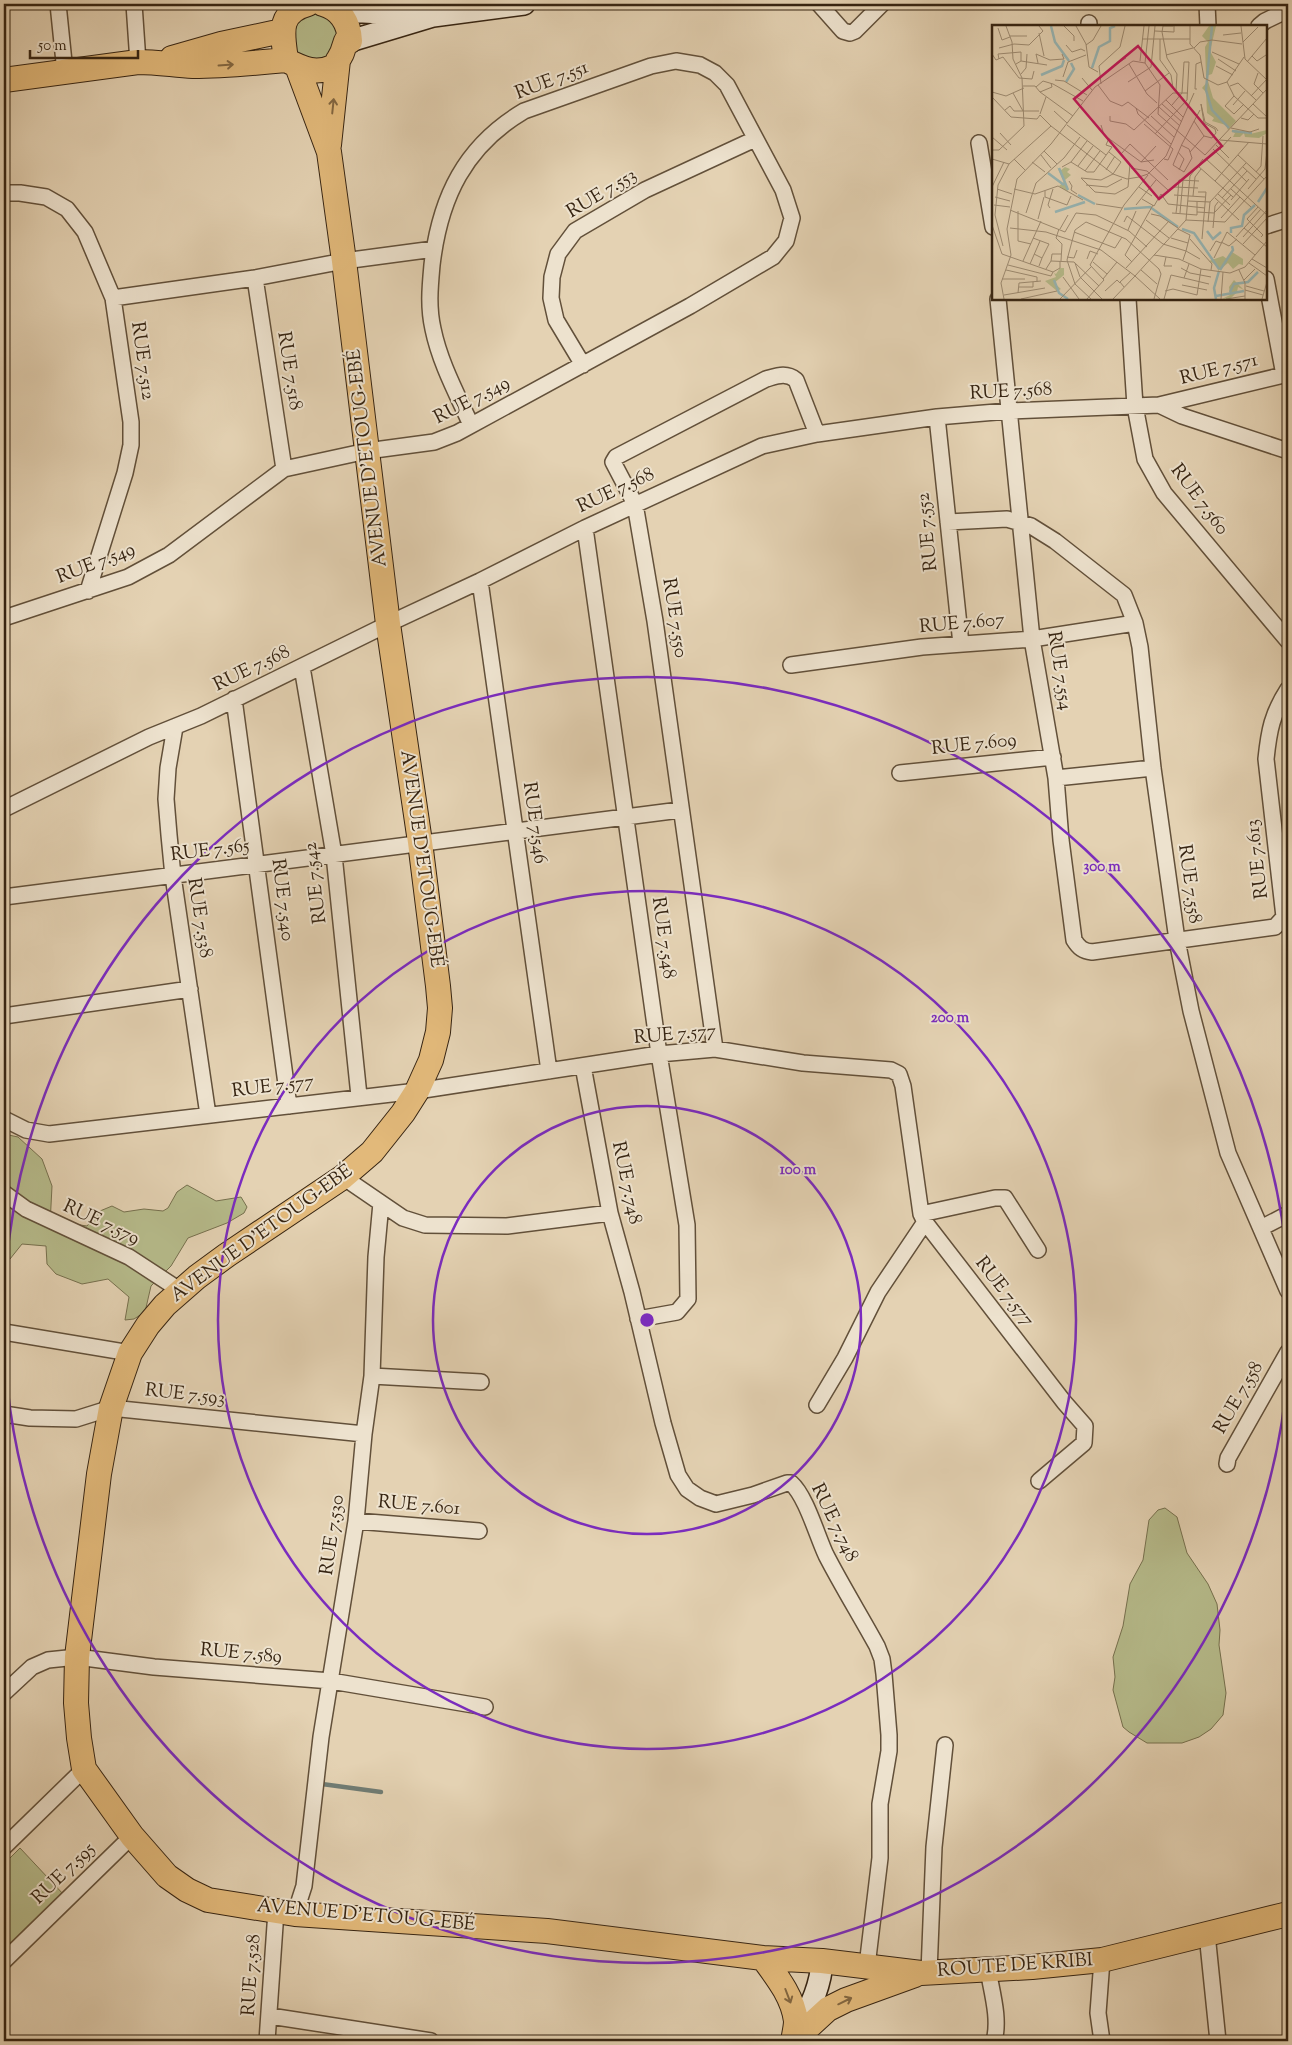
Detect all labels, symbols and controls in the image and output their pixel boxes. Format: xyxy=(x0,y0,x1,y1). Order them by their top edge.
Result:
inset map xyxy=(992,25,1267,300)
scale bar xyxy=(30,28,138,60)
text: 50 m xyxy=(37,36,67,57)
street label: RUE 7.551 xyxy=(511,54,593,107)
one-way arrow xyxy=(218,60,234,69)
one-way arrow xyxy=(328,98,338,114)
street label: RUE 7.553 xyxy=(562,162,642,226)
street label: RUE 7.512 xyxy=(123,320,161,402)
street label: RUE 7.518 xyxy=(269,330,309,412)
street label: AVENUE D'ETOUG-EBÉ xyxy=(341,347,395,568)
street label: RUE 7.571 xyxy=(1177,347,1261,393)
street label: RUE 7.549 xyxy=(429,370,515,432)
street label: RUE 7.568 xyxy=(969,376,1053,408)
street label: RUE 7.560 xyxy=(1163,459,1235,541)
street label: RUE 7.568 xyxy=(573,461,659,521)
street label: RUE 7.552 xyxy=(910,491,946,573)
street label: RUE 7.549 xyxy=(53,537,139,591)
street label: RUE 7.550 xyxy=(654,576,694,660)
street label: RUE 7.607 xyxy=(918,607,1006,641)
street label: RUE 7.554 xyxy=(1039,630,1079,713)
street label: RUE 7.568 xyxy=(209,639,295,699)
street label: RUE 7.609 xyxy=(930,727,1018,763)
street label: AVENUE D'ETOUG-EBÉ xyxy=(392,749,450,970)
street label: RUE 7.546 xyxy=(515,780,553,866)
street label: RUE 7.613 xyxy=(1240,818,1276,900)
street label: RUE 7.565 xyxy=(169,833,252,869)
street label: RUE 7.542 xyxy=(298,841,334,925)
street label: RUE 7.558 xyxy=(1170,843,1208,925)
street label: RUE 7.540 xyxy=(264,857,300,943)
text: 300 m xyxy=(1083,857,1121,878)
street label: RUE 7.538 xyxy=(179,876,219,960)
street label: RUE 7.548 xyxy=(644,895,682,981)
text: 200 m xyxy=(931,1008,970,1029)
street label: RUE 7.577 xyxy=(633,1018,718,1052)
street label: RUE 7.577 xyxy=(230,1069,316,1105)
street label: RUE 7.748 xyxy=(604,1139,648,1227)
street label: AVENUE D'ETOUG-EBÉ xyxy=(165,1158,359,1309)
text: 100 m xyxy=(780,1160,817,1181)
street label: RUE 7.579 xyxy=(58,1193,144,1253)
street label: RUE 7.577 xyxy=(968,1251,1040,1333)
centre of rings xyxy=(638,1311,656,1329)
street label: RUE 7.558 xyxy=(1207,1357,1271,1439)
street label: RUE 7.593 xyxy=(144,1377,226,1413)
street label: RUE 7.748 xyxy=(803,1479,865,1567)
street label: RUE 7.601 xyxy=(377,1489,462,1523)
street label: RUE 7.530 xyxy=(314,1493,352,1577)
street label: RUE 7.589 xyxy=(199,1637,283,1671)
street label: RUE 7.595 xyxy=(26,1836,102,1911)
street label: AVENUE D'ETOUG-EBÉ xyxy=(256,1893,477,1939)
street label: RUE 7.528 xyxy=(236,1933,268,2017)
street label: ROUTE DE KRIBI xyxy=(936,1947,1094,1985)
one-way arrow xyxy=(784,1988,793,2003)
one-way arrow xyxy=(837,1995,852,2005)

